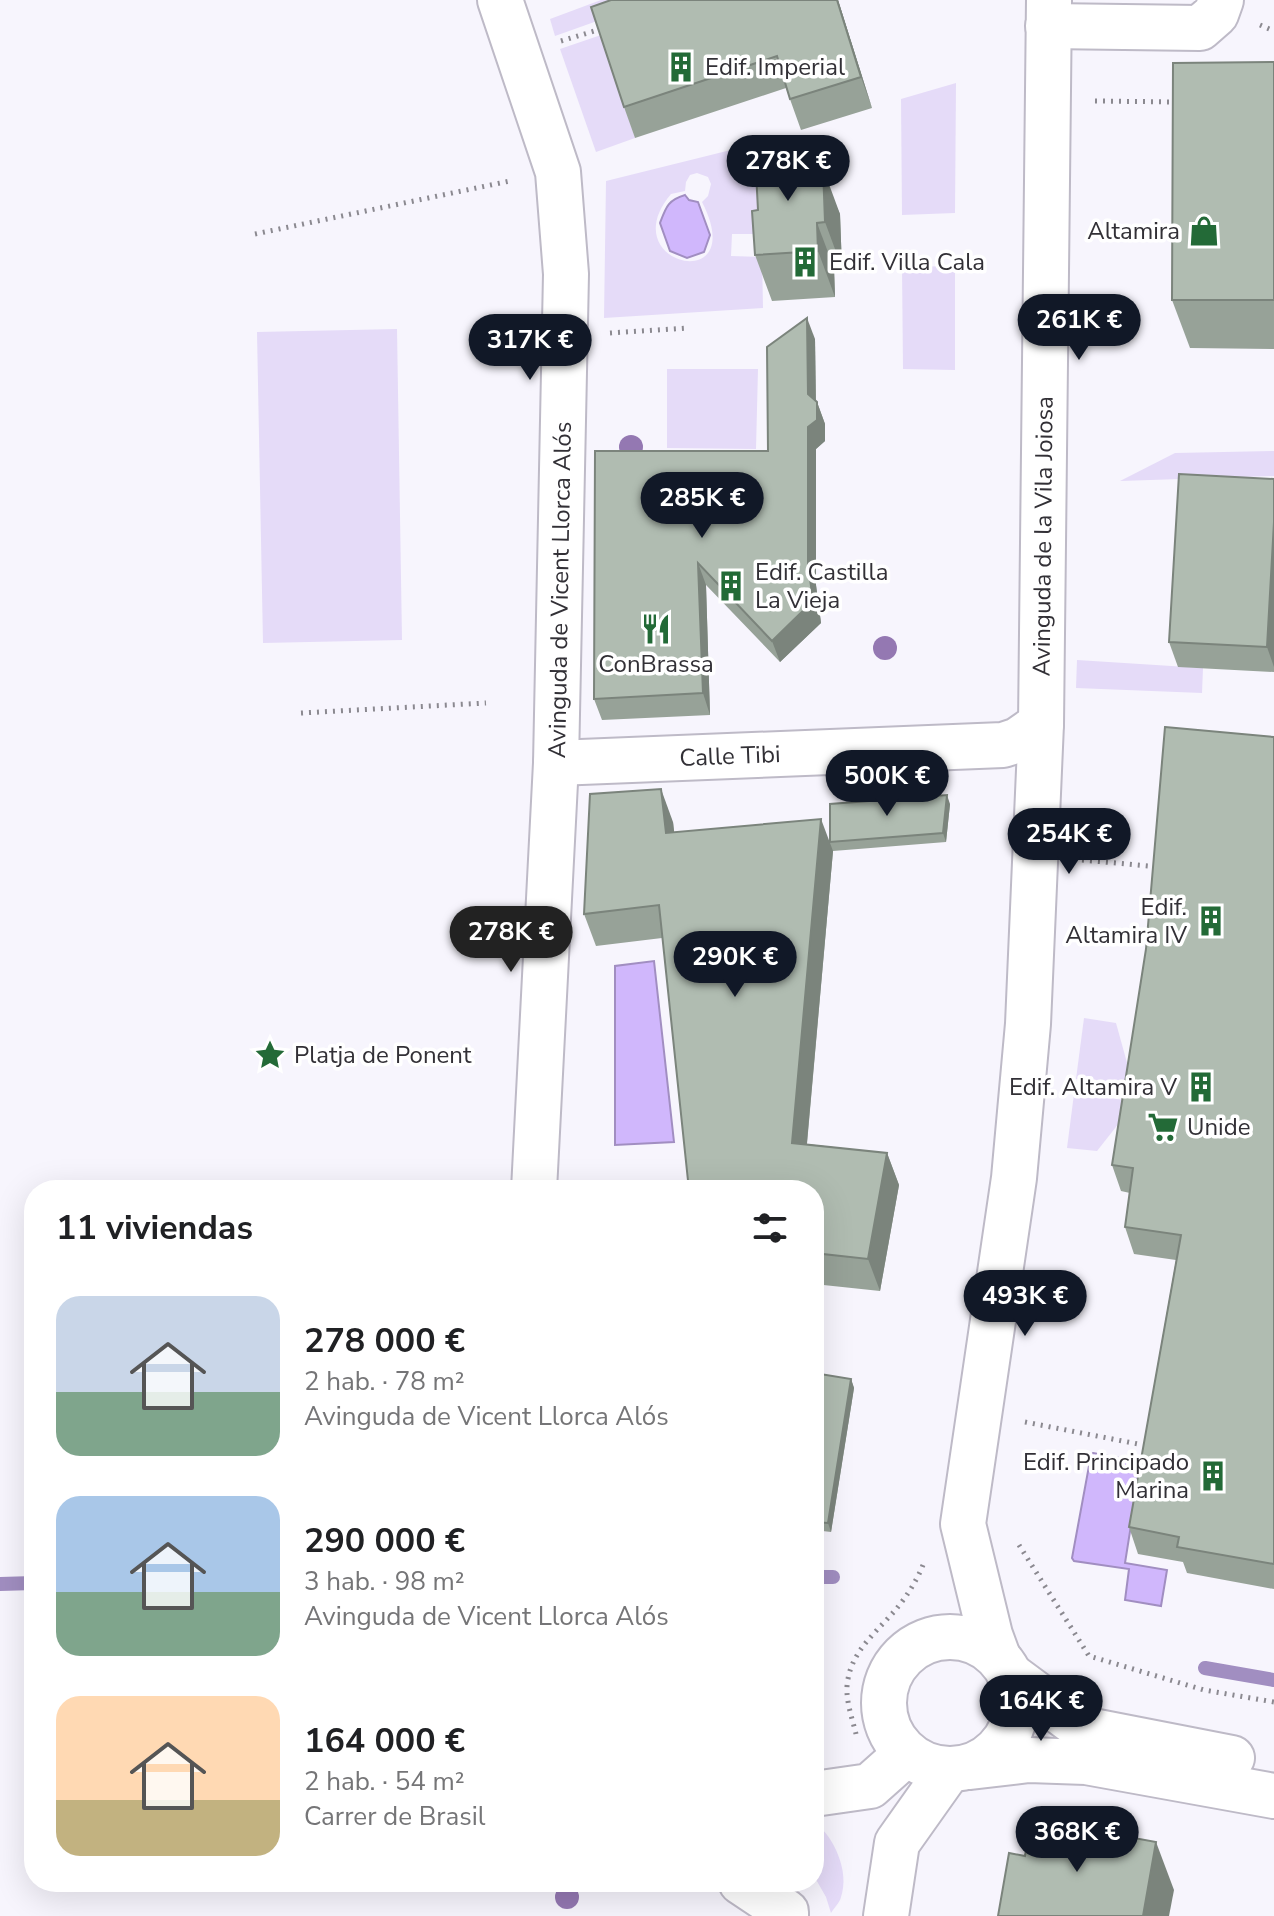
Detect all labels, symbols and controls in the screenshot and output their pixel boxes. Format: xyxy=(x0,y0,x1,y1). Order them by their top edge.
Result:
building icon: Edif. Imperial xyxy=(664,50,698,84)
place label: Edif. Imperial xyxy=(705,51,845,83)
pin: 278K € xyxy=(723,135,853,203)
text: 278K € xyxy=(745,143,831,178)
shop icon: Altamira xyxy=(1187,214,1221,248)
place label: Altamira xyxy=(1087,215,1180,247)
building icon: Edif. Villa Cala xyxy=(788,245,822,279)
place label: Edif. Villa Cala xyxy=(829,246,985,278)
pin: 261K € xyxy=(1014,294,1144,362)
text: 261K € xyxy=(1036,302,1122,337)
pin: 317K € xyxy=(465,314,595,382)
text: 317K € xyxy=(487,322,573,357)
street label: Avinguda de la Vila Joiosa xyxy=(1026,396,1061,677)
street label: Avinguda de Vicent Llorca Alós xyxy=(541,421,579,759)
pin: 285K € xyxy=(637,472,767,540)
text: 285K € xyxy=(659,480,745,515)
place label: Edif. Castilla La Vieja xyxy=(755,556,888,616)
building icon: Edif. Castilla La Vieja xyxy=(714,569,748,603)
restaurant icon: ConBrassa xyxy=(639,612,673,646)
place label: ConBrassa xyxy=(598,648,714,680)
street label: Calle Tibi xyxy=(679,738,781,774)
pin: 500K € xyxy=(822,750,952,818)
text: 500K € xyxy=(844,758,930,793)
pin: 254K € xyxy=(1004,808,1134,876)
text: 254K € xyxy=(1026,816,1112,851)
place label: Edif. Altamira IV xyxy=(1065,891,1187,951)
building icon: Edif. Altamira IV xyxy=(1194,904,1228,938)
pin: 278K € xyxy=(446,906,576,974)
text: 278K € xyxy=(468,914,554,949)
pin: 290K € xyxy=(670,931,800,999)
text: 290K € xyxy=(692,939,778,974)
place icon: Platja de Ponent xyxy=(253,1038,287,1072)
place label: Platja de Ponent xyxy=(294,1039,472,1071)
building icon: Edif. Altamira V xyxy=(1184,1070,1218,1104)
place label: Edif. Altamira V xyxy=(1009,1071,1177,1103)
supermarket icon: Unide xyxy=(1146,1110,1180,1144)
place label: Unide xyxy=(1187,1111,1250,1143)
text: 11 viviendas xyxy=(56,1205,253,1251)
icon: filters xyxy=(748,1206,792,1250)
pin: 493K € xyxy=(960,1270,1090,1338)
text: 493K € xyxy=(982,1278,1068,1313)
text: 278 000 € xyxy=(304,1318,465,1364)
icon: home xyxy=(120,1328,216,1424)
text: 2 hab. · 78 m² xyxy=(304,1364,465,1399)
text: Avinguda de Vicent Llorca Alós xyxy=(304,1399,669,1434)
place label: Edif. Principado Marina xyxy=(1023,1446,1189,1506)
building icon: Edif. Principado Marina xyxy=(1196,1459,1230,1493)
text: 290 000 € xyxy=(304,1518,465,1564)
icon: home xyxy=(120,1528,216,1624)
text: 3 hab. · 98 m² xyxy=(304,1564,465,1599)
text: Avinguda de Vicent Llorca Alós xyxy=(304,1599,669,1634)
pin: 164K € xyxy=(976,1675,1106,1743)
text: 164K € xyxy=(998,1683,1084,1718)
text: 164 000 € xyxy=(304,1718,465,1764)
icon: home xyxy=(120,1728,216,1824)
text: 2 hab. · 54 m² xyxy=(304,1764,465,1799)
text: Carrer de Brasil xyxy=(304,1799,486,1834)
pin: 368K € xyxy=(1012,1806,1142,1874)
text: 368K € xyxy=(1034,1814,1120,1849)

